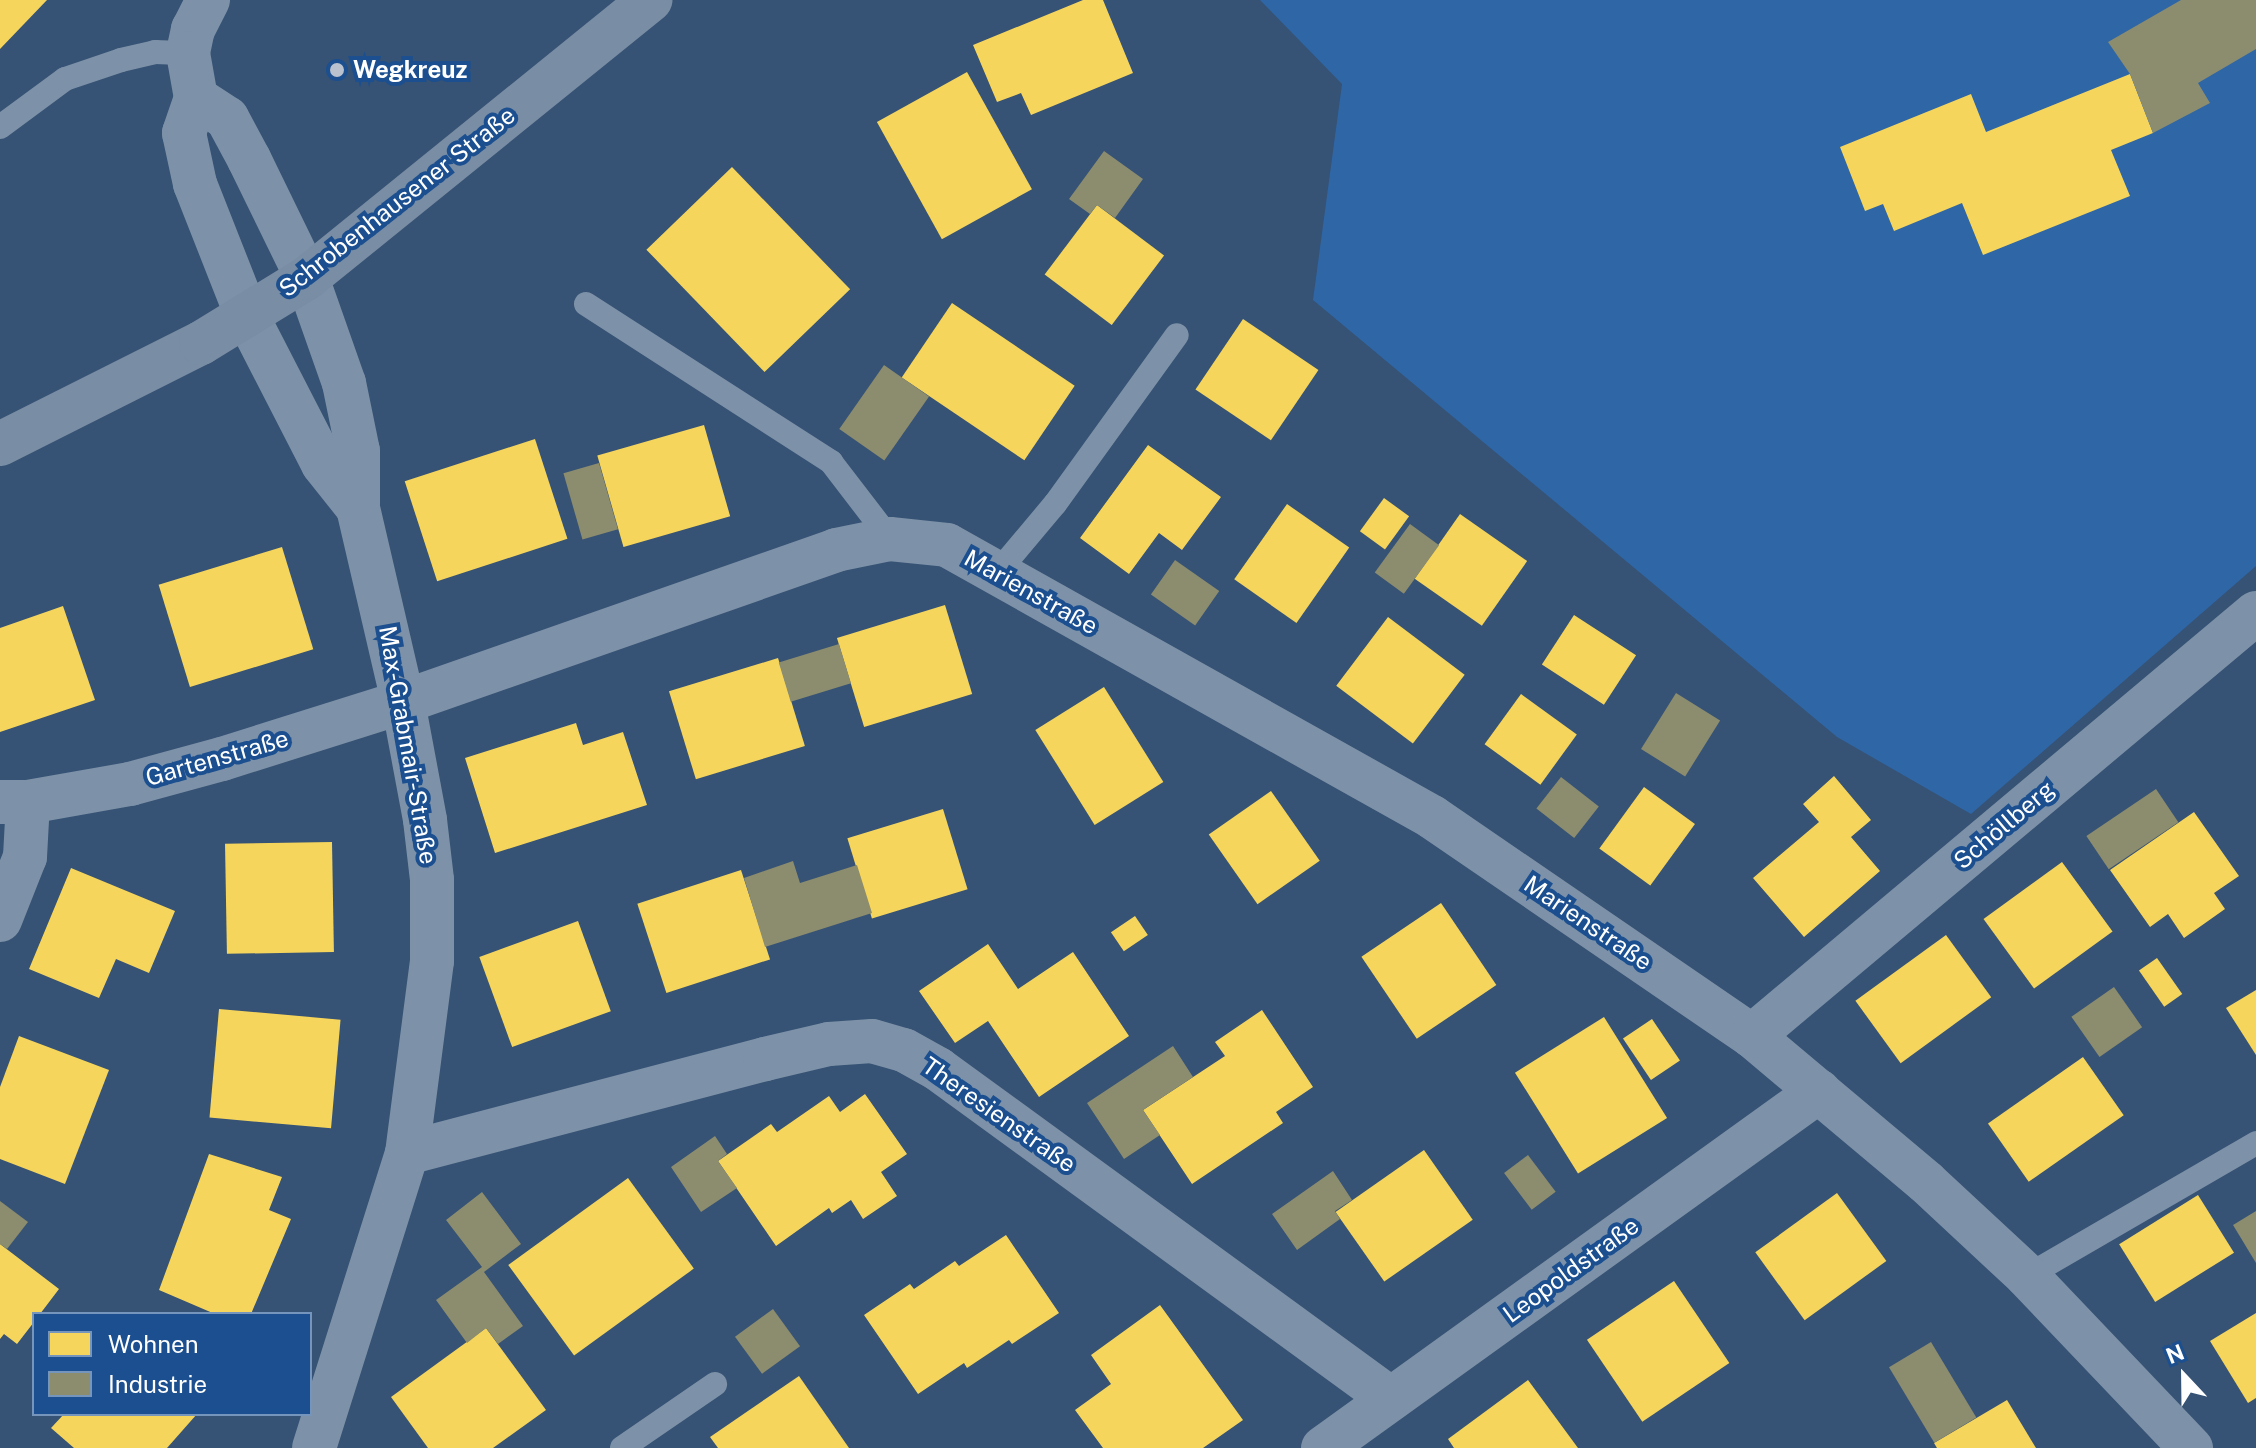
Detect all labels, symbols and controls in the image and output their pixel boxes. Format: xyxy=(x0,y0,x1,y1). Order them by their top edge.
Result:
place label: Wegkreuz xyxy=(353,56,467,84)
marker: Wegkreuz xyxy=(328,61,346,79)
street label: Schrobenhausener Straße xyxy=(273,101,521,303)
street label: Marienstraße xyxy=(959,543,1103,641)
street label: Max-Grabmair-Straße xyxy=(373,623,443,867)
street label: Gartenstraße xyxy=(142,724,292,792)
street label: Schöllberg xyxy=(1948,775,2060,875)
street label: Marienstraße xyxy=(1518,870,1658,976)
street label: Theresienstraße xyxy=(917,1051,1081,1179)
street label: Leopoldstraße xyxy=(1498,1211,1644,1329)
legend xyxy=(32,1312,312,1416)
text: Wohnen xyxy=(108,1330,199,1358)
north arrow xyxy=(2144,1336,2224,1416)
text: N xyxy=(2162,1338,2188,1369)
text: Industrie xyxy=(108,1370,207,1398)

